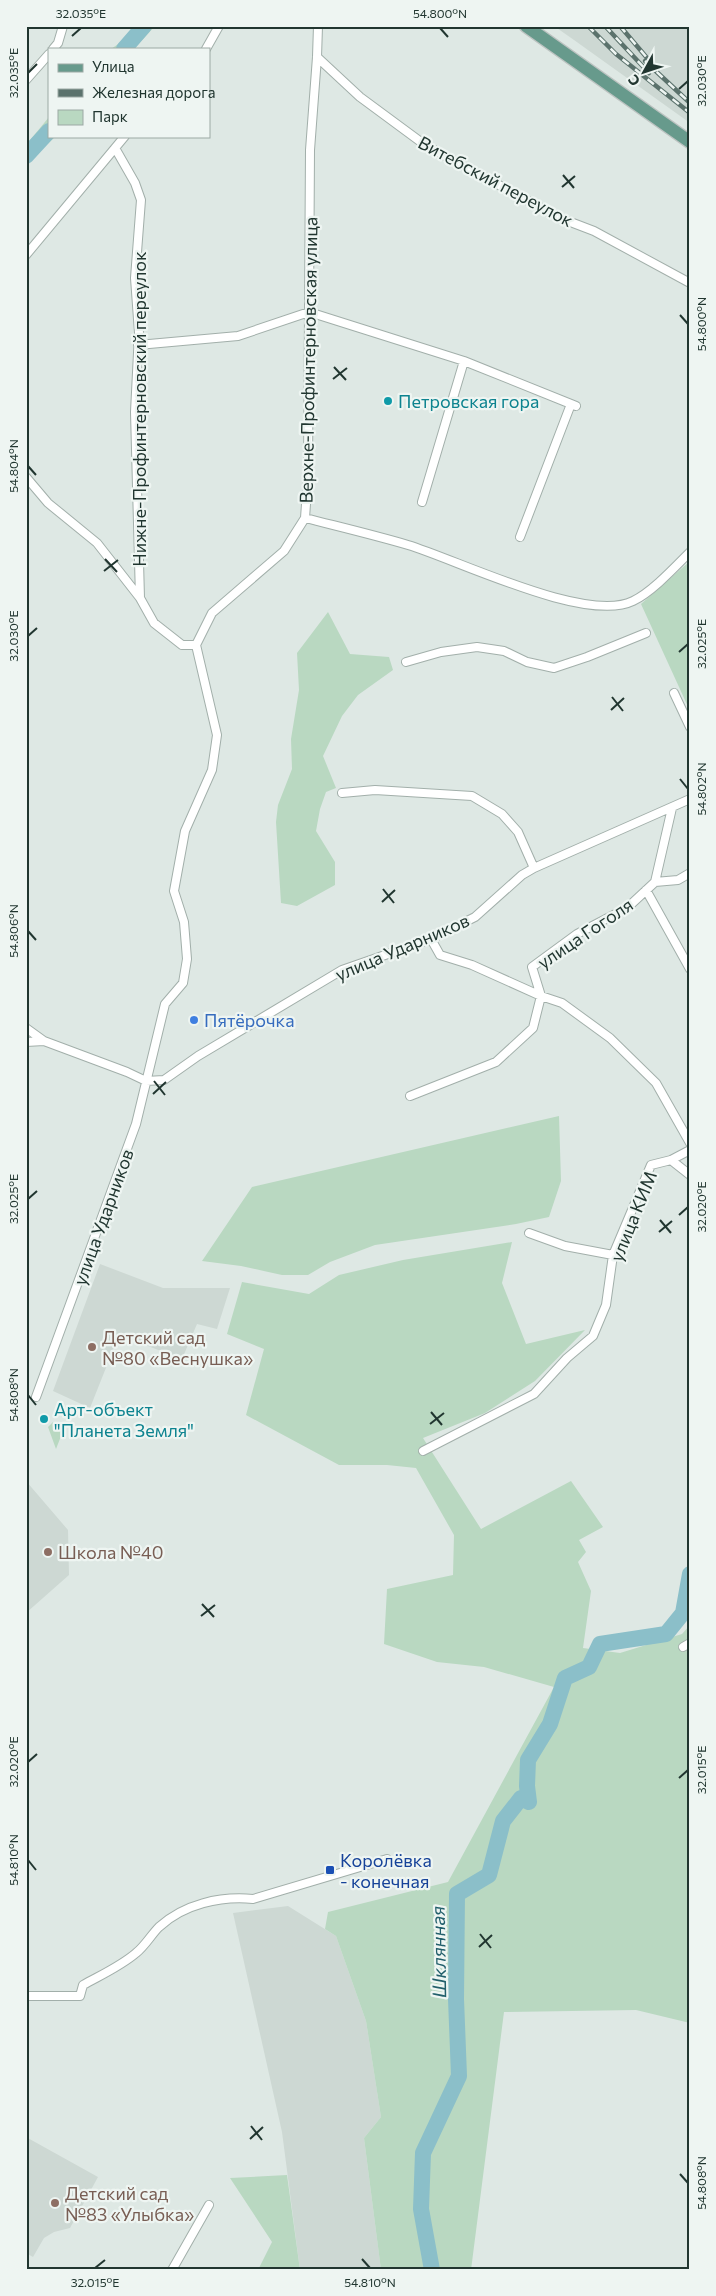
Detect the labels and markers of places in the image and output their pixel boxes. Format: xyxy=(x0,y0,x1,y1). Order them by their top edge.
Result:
place label: Петровская гора xyxy=(398,390,539,412)
marker: Петровская гора xyxy=(382,395,394,407)
place label: Пятёрочка xyxy=(204,1009,295,1031)
marker: Пятёрочка xyxy=(188,1014,200,1026)
place label: Детский сад №80 «Веснушка» xyxy=(102,1326,253,1369)
marker: Детский сад №80 «Веснушка» xyxy=(86,1341,98,1353)
place label: Арт-объект "Планета Земля" xyxy=(54,1398,194,1441)
marker: Арт-объект "Планета Земля" xyxy=(38,1413,50,1425)
place label: Школа №40 xyxy=(58,1541,163,1563)
marker: Школа №40 xyxy=(42,1546,54,1558)
place label: Королёвка - конечная xyxy=(340,1849,432,1892)
marker: Королёвка - конечная xyxy=(324,1864,336,1876)
place label: Детский сад №83 «Улыбка» xyxy=(65,2182,194,2225)
marker: Детский сад №83 «Улыбка» xyxy=(49,2197,61,2209)

